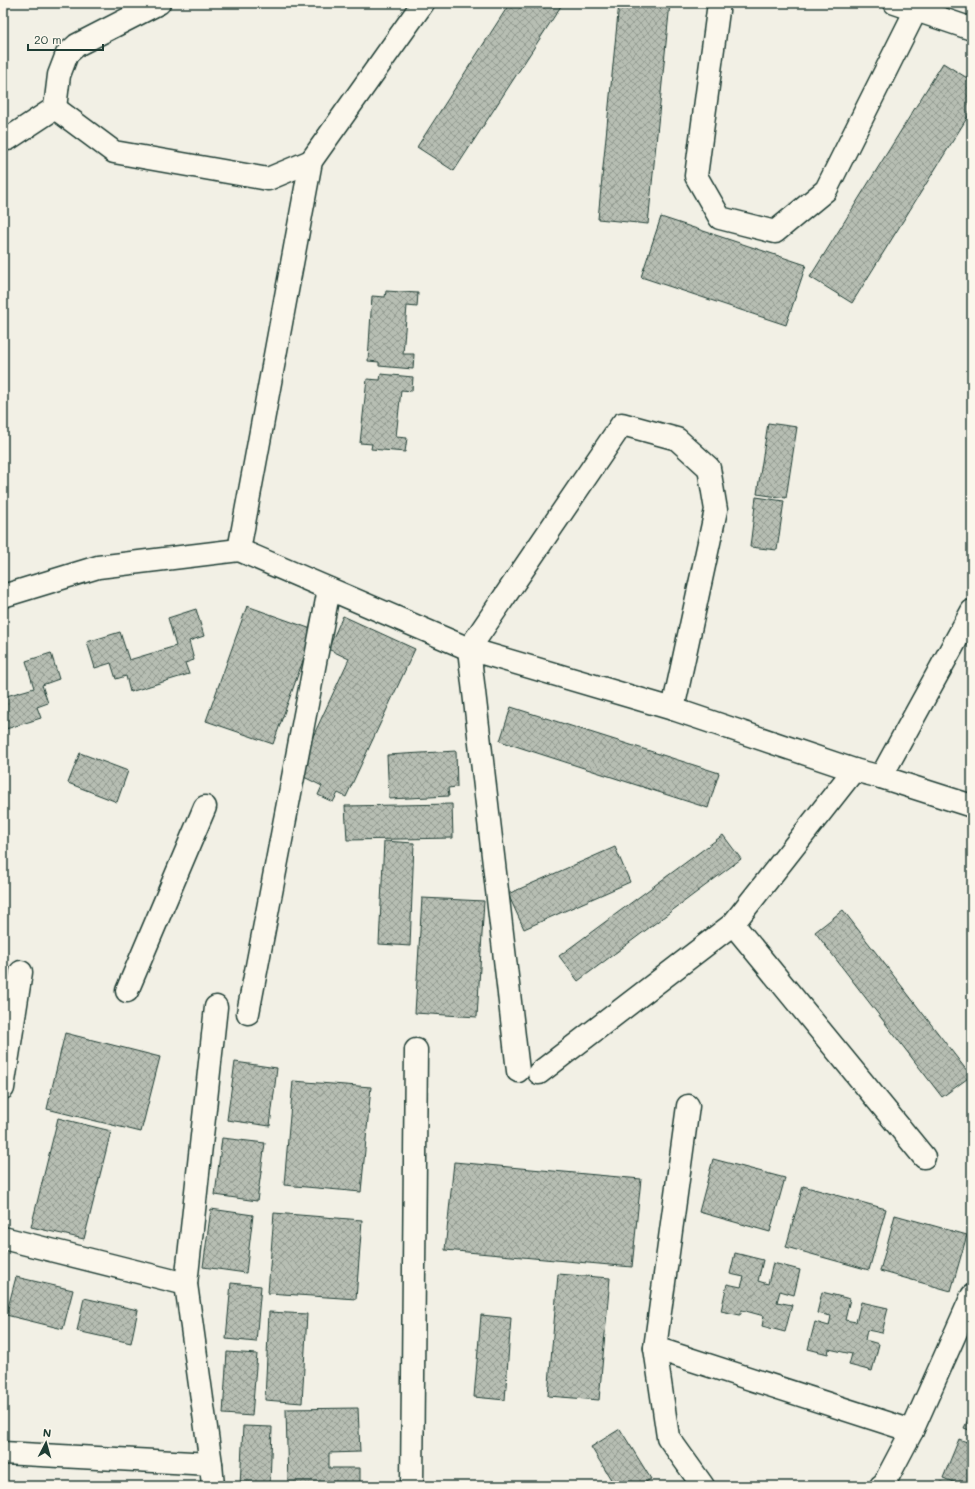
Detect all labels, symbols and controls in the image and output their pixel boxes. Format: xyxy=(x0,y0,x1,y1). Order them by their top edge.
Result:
scale bar xyxy=(28,26,103,52)
text: 20 m xyxy=(34,31,62,47)
north arrow xyxy=(26,1423,66,1463)
text: N xyxy=(42,1425,52,1440)

